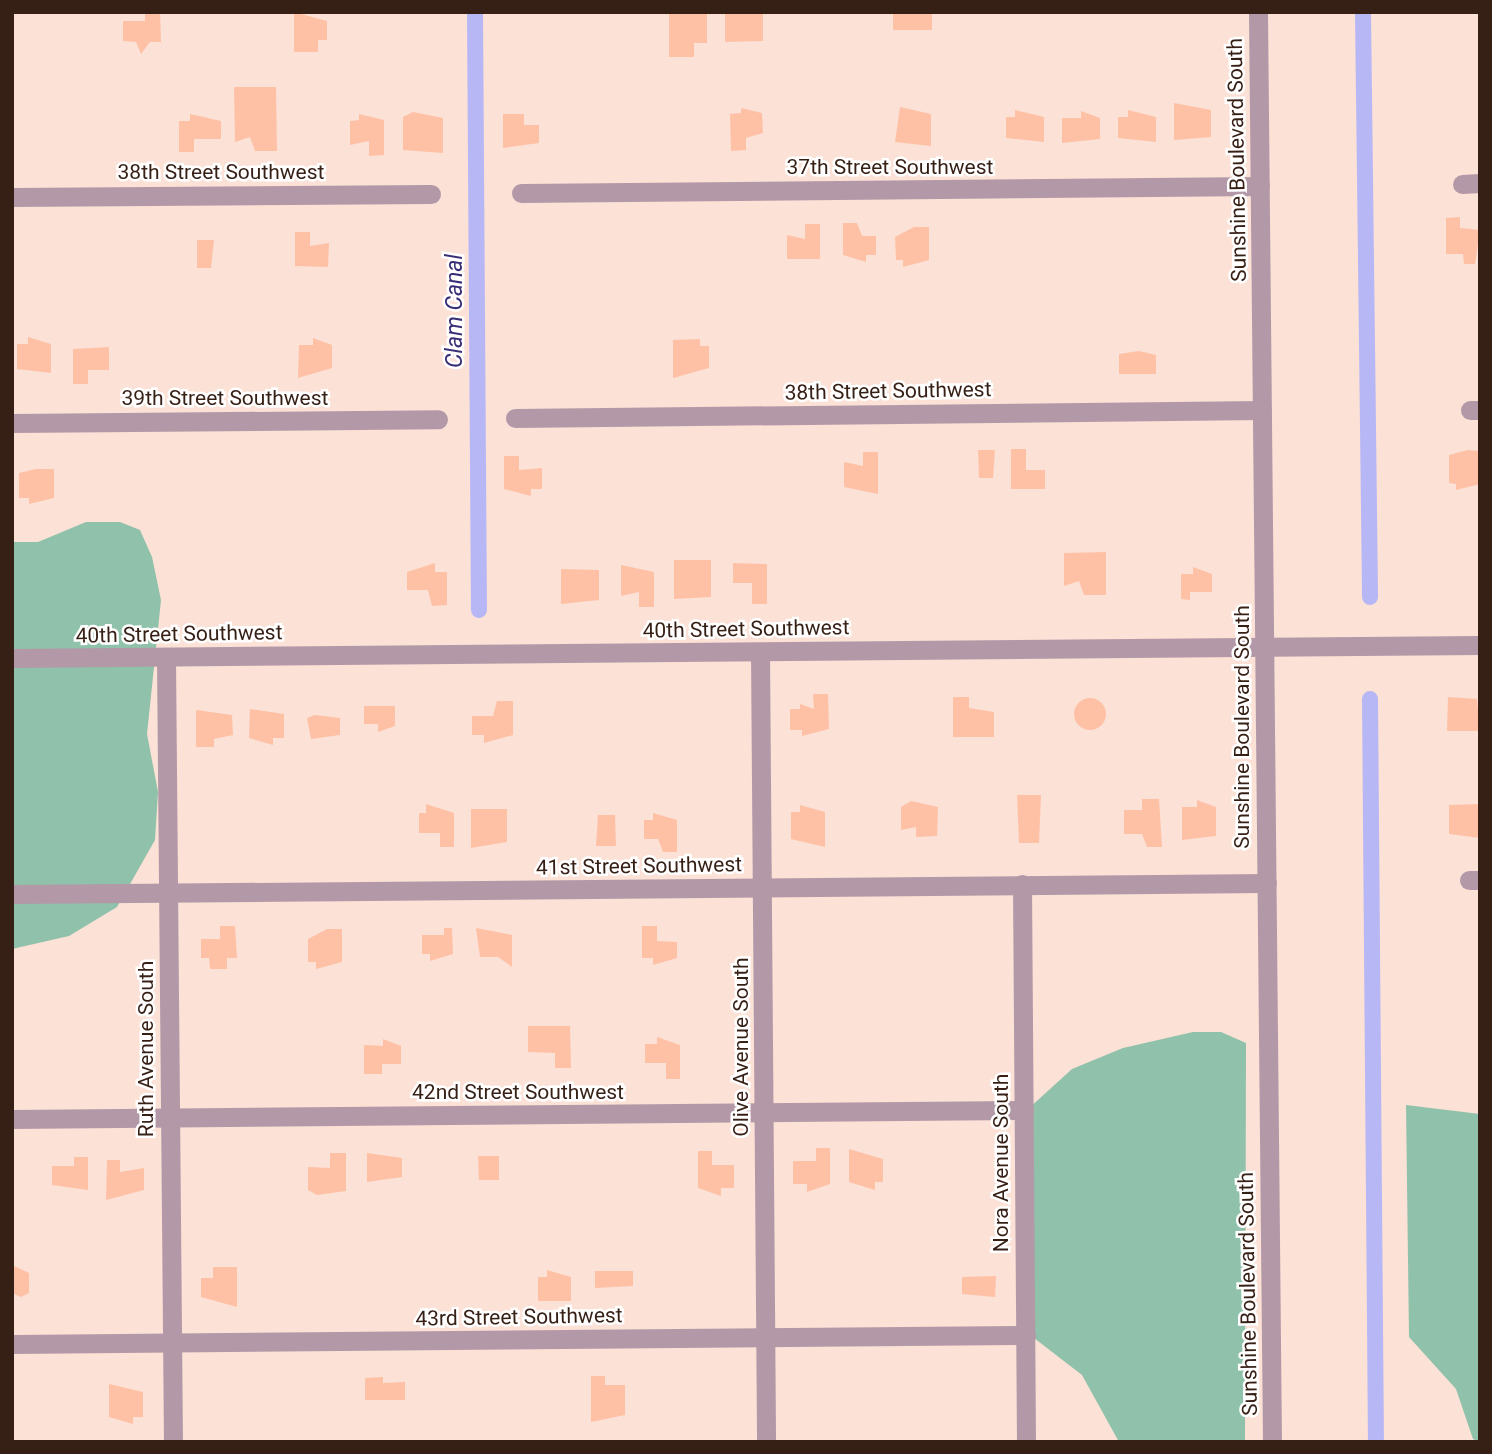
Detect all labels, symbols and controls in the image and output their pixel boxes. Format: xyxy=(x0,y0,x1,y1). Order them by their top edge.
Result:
street label: Sunshine Boulevard South xyxy=(1222,38,1252,282)
street label: 37th Street Southwest xyxy=(787,154,993,180)
street label: 38th Street Southwest xyxy=(118,159,324,185)
water label: Clam Canal xyxy=(441,254,469,368)
street label: 38th Street Southwest xyxy=(784,377,992,405)
street label: 39th Street Southwest xyxy=(122,385,328,411)
street label: Sunshine Boulevard South xyxy=(1229,605,1255,849)
street label: 40th Street Southwest xyxy=(642,615,850,643)
street label: 40th Street Southwest xyxy=(75,620,283,648)
street label: 41st Street Southwest xyxy=(536,852,742,880)
street label: Olive Avenue South xyxy=(728,957,754,1137)
street label: Ruth Avenue South xyxy=(133,961,159,1137)
street label: Nora Avenue South xyxy=(988,1074,1014,1252)
street label: 42nd Street Southwest xyxy=(412,1079,624,1105)
street label: Sunshine Boulevard South xyxy=(1233,1172,1263,1416)
street label: 43rd Street Southwest xyxy=(415,1303,623,1331)

